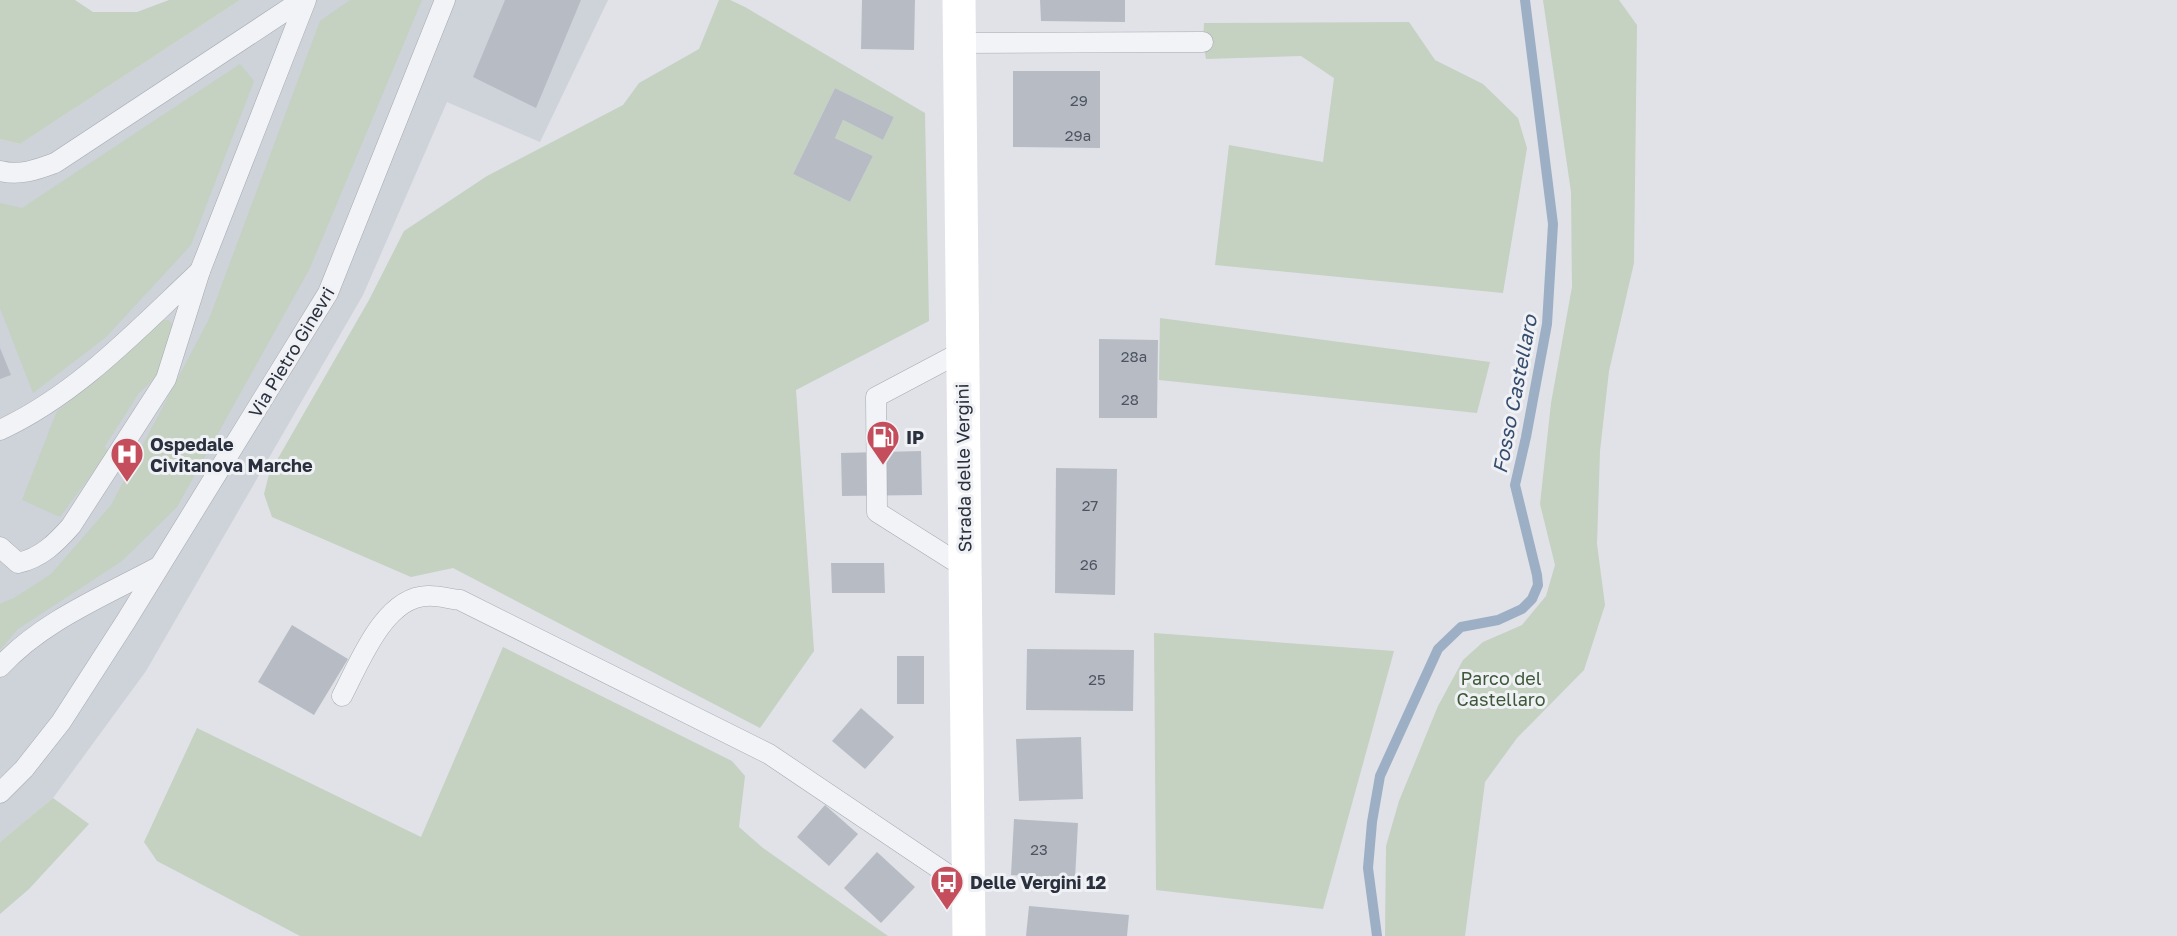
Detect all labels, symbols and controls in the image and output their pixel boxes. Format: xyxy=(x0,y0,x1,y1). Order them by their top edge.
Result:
house number: 29 xyxy=(1070,91,1088,109)
house number: 29a xyxy=(1065,126,1091,144)
street label: Via Pietro Ginevri xyxy=(243,283,339,421)
water label: Fosso Castellaro xyxy=(1487,312,1541,475)
house number: 28a xyxy=(1121,347,1147,365)
street label: Strada delle Vergini xyxy=(951,383,975,553)
house number: 28 xyxy=(1121,390,1139,408)
fuel station icon: IP xyxy=(865,419,901,466)
place label: IP xyxy=(906,426,924,448)
place label: Ospedale Civitanova Marche xyxy=(150,433,313,476)
hospital icon: Ospedale Civitanova Marche xyxy=(109,436,145,483)
house number: 27 xyxy=(1082,496,1098,514)
house number: 26 xyxy=(1080,555,1098,573)
park label: Parco del Castellaro xyxy=(1457,667,1545,710)
house number: 25 xyxy=(1088,670,1106,688)
house number: 23 xyxy=(1030,840,1048,858)
bus stop icon: Delle Vergini 12 xyxy=(929,864,965,911)
place label: Delle Vergini 12 xyxy=(970,871,1106,893)

